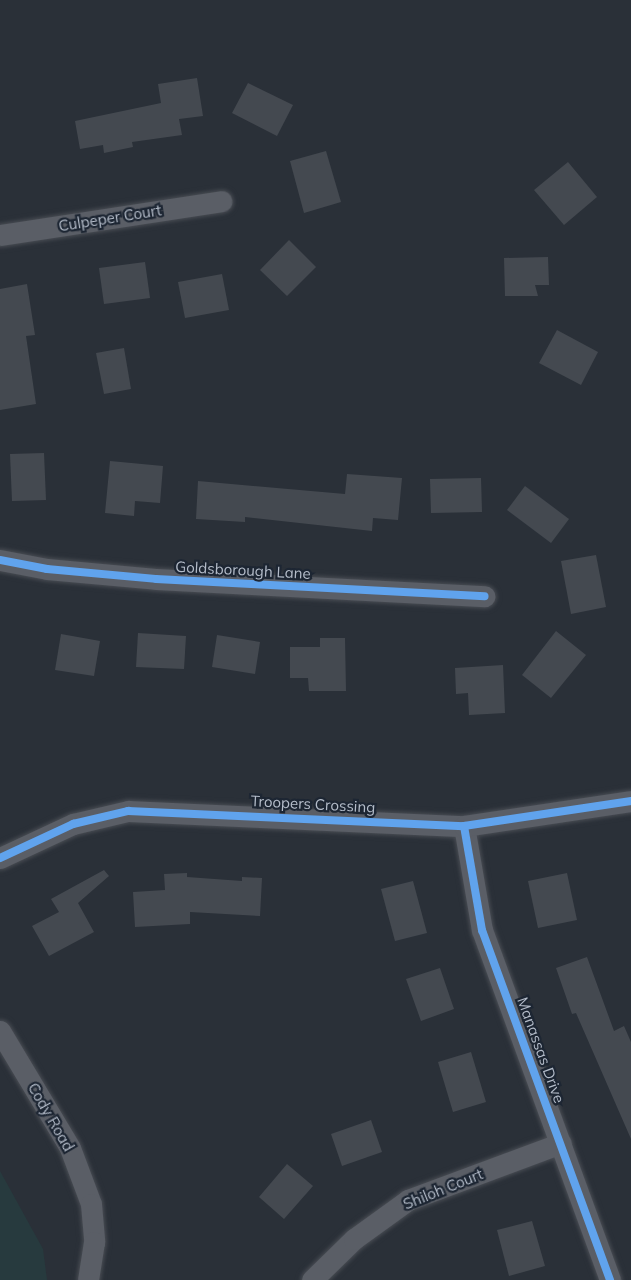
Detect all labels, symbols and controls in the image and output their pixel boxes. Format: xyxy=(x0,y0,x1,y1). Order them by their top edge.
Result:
street label: Culpeper Court xyxy=(57,201,163,235)
street label: Goldsborough Lane xyxy=(175,557,311,583)
street label: Troopers Crossing xyxy=(250,792,376,816)
street label: Manassas Drive xyxy=(514,995,568,1105)
street label: Cody Road xyxy=(24,1080,78,1154)
street label: Shiloh Court xyxy=(400,1165,486,1213)

